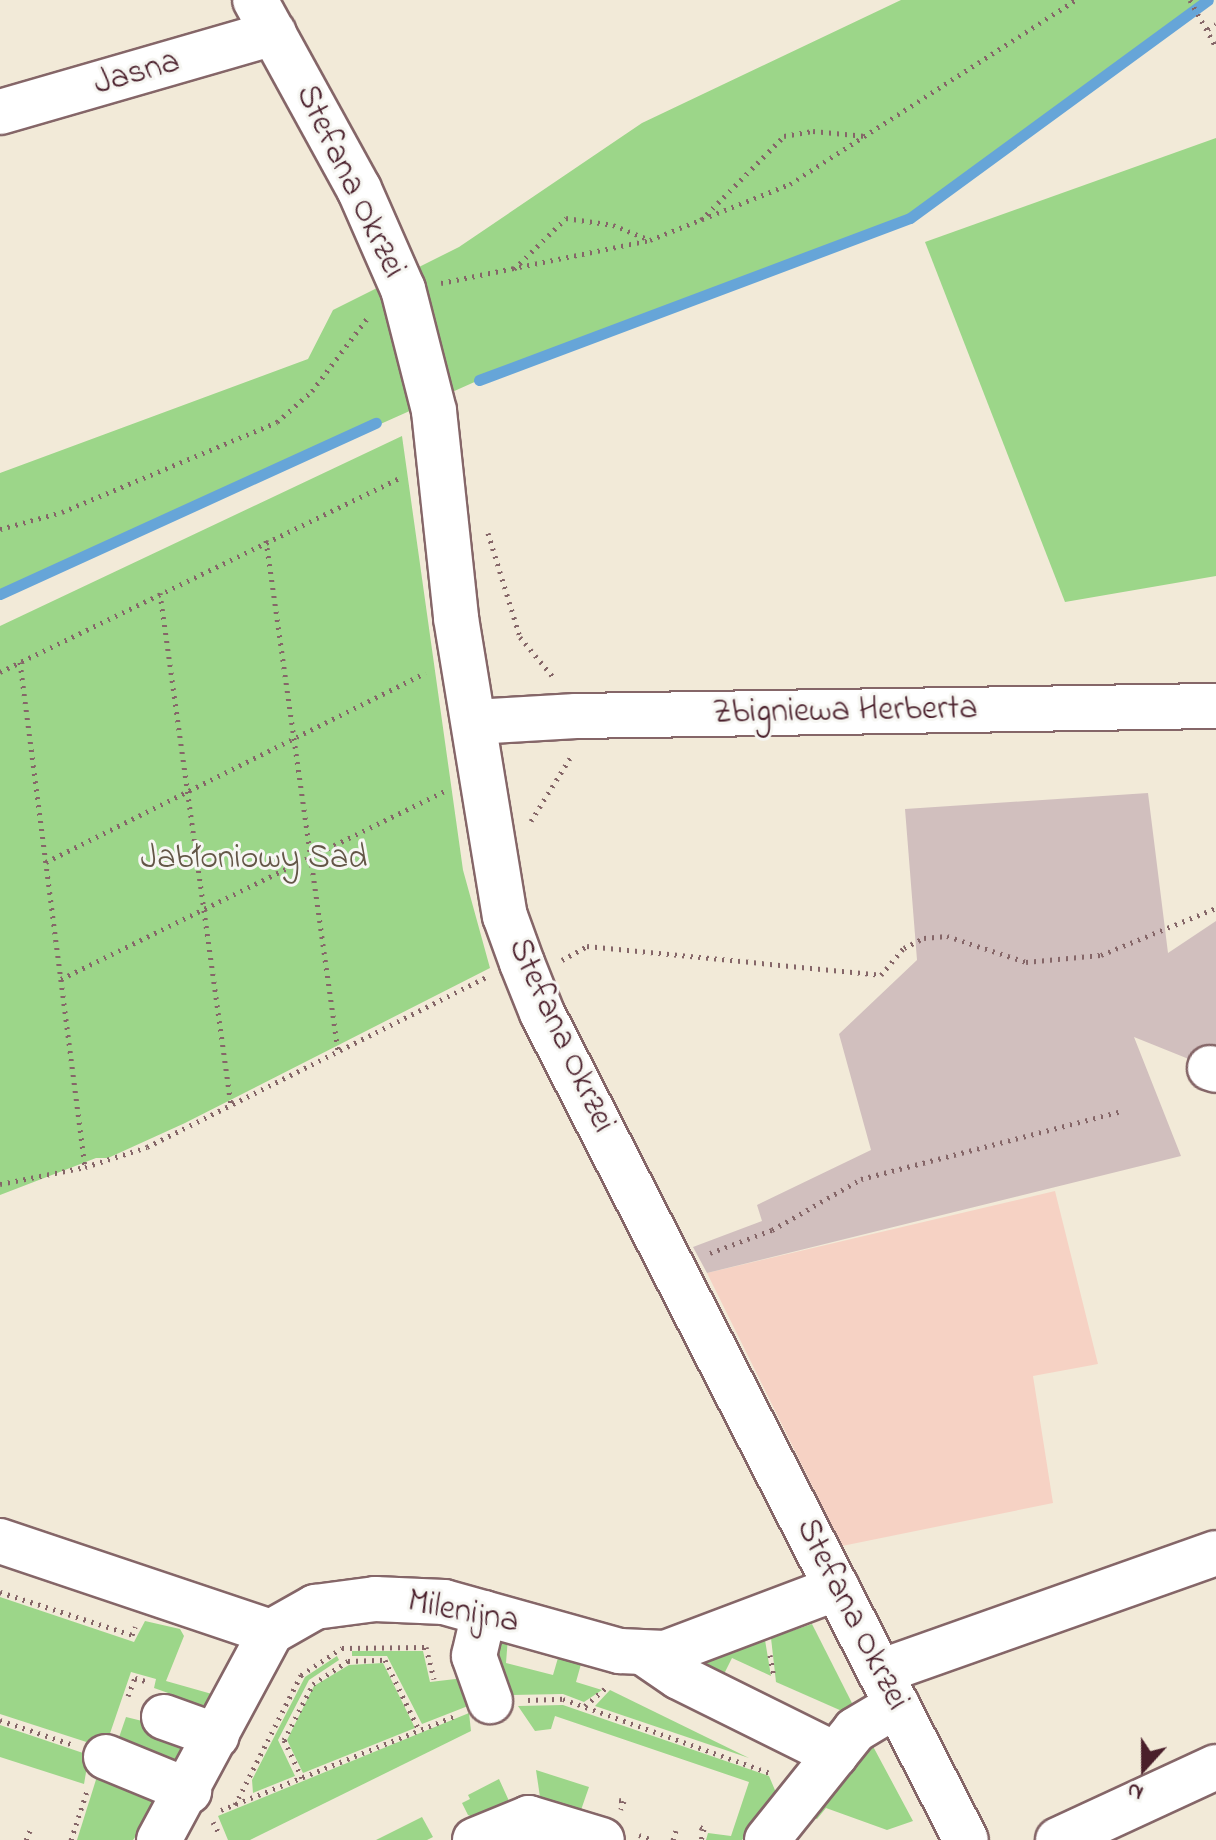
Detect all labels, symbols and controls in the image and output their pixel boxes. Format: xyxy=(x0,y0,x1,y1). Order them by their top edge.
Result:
street label: Jasna xyxy=(89,42,185,106)
street label: Stefana Okrzei xyxy=(285,79,413,285)
street label: Zbigniewa Herberta xyxy=(712,689,978,735)
park label: Jabłoniowy Sad xyxy=(141,840,367,880)
street label: Stefana Okrzei xyxy=(497,932,623,1140)
street label: Stefana Okrzei xyxy=(785,1512,917,1718)
street label: Milenijna xyxy=(404,1582,522,1644)
north arrow xyxy=(1104,1728,1184,1808)
text: N xyxy=(1123,1773,1148,1808)

